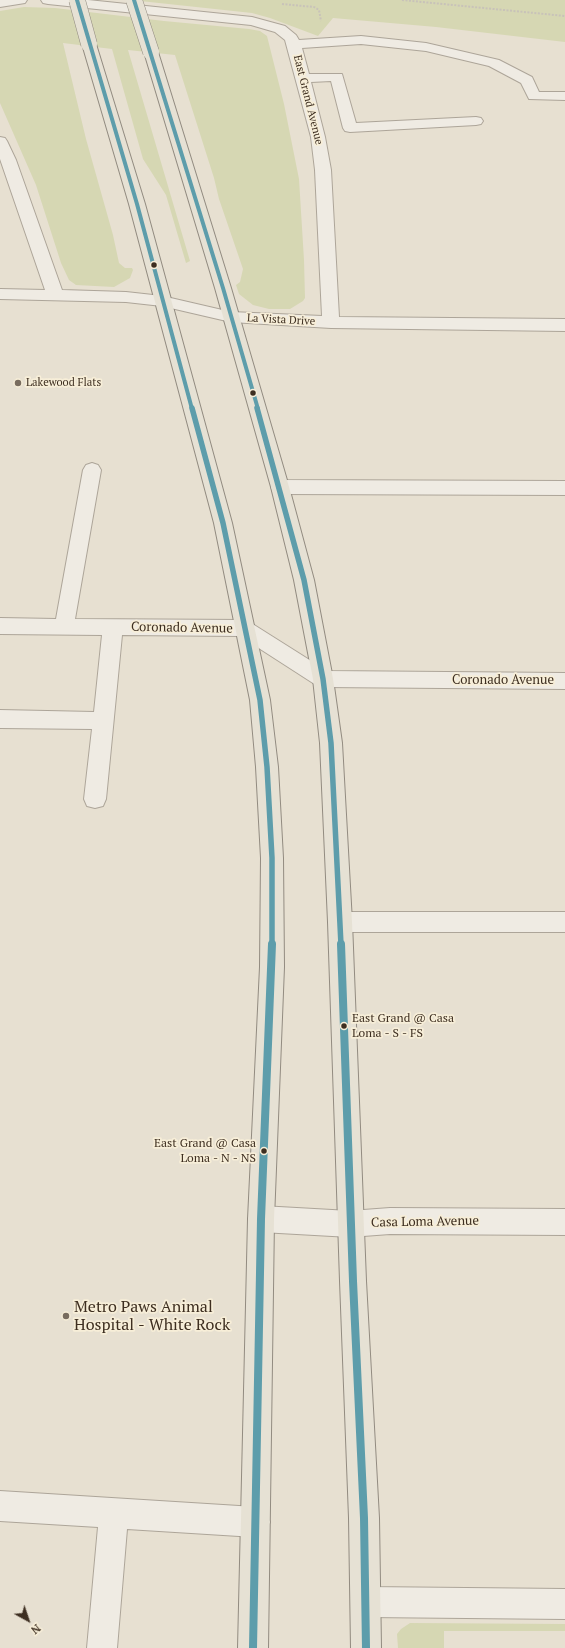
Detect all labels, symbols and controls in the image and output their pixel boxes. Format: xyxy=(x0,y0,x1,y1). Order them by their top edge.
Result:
street label: East Grand Avenue xyxy=(290,54,326,146)
unlabelled marker xyxy=(149,260,159,270)
street label: La Vista Drive xyxy=(246,312,316,328)
place label: Lakewood Flats xyxy=(26,376,101,390)
marker: Lakewood Flats xyxy=(13,378,23,388)
unlabelled marker xyxy=(248,388,258,398)
street label: Coronado Avenue xyxy=(131,619,233,637)
street label: Coronado Avenue xyxy=(452,672,554,688)
place label: East Grand @ Casa Loma - S - FS xyxy=(352,1012,454,1040)
marker: East Grand @ Casa Loma - S - FS xyxy=(339,1021,349,1031)
place label: East Grand @ Casa Loma - N - NS xyxy=(154,1137,256,1165)
marker: East Grand @ Casa Loma - N - NS xyxy=(259,1146,269,1156)
street label: Casa Loma Avenue xyxy=(371,1213,479,1231)
place label: Metro Paws Animal Hospital - White Rock xyxy=(74,1297,230,1335)
marker: Metro Paws Animal Hospital - White Rock xyxy=(61,1311,71,1321)
north arrow xyxy=(8,1600,48,1640)
text: N xyxy=(28,1621,43,1637)

